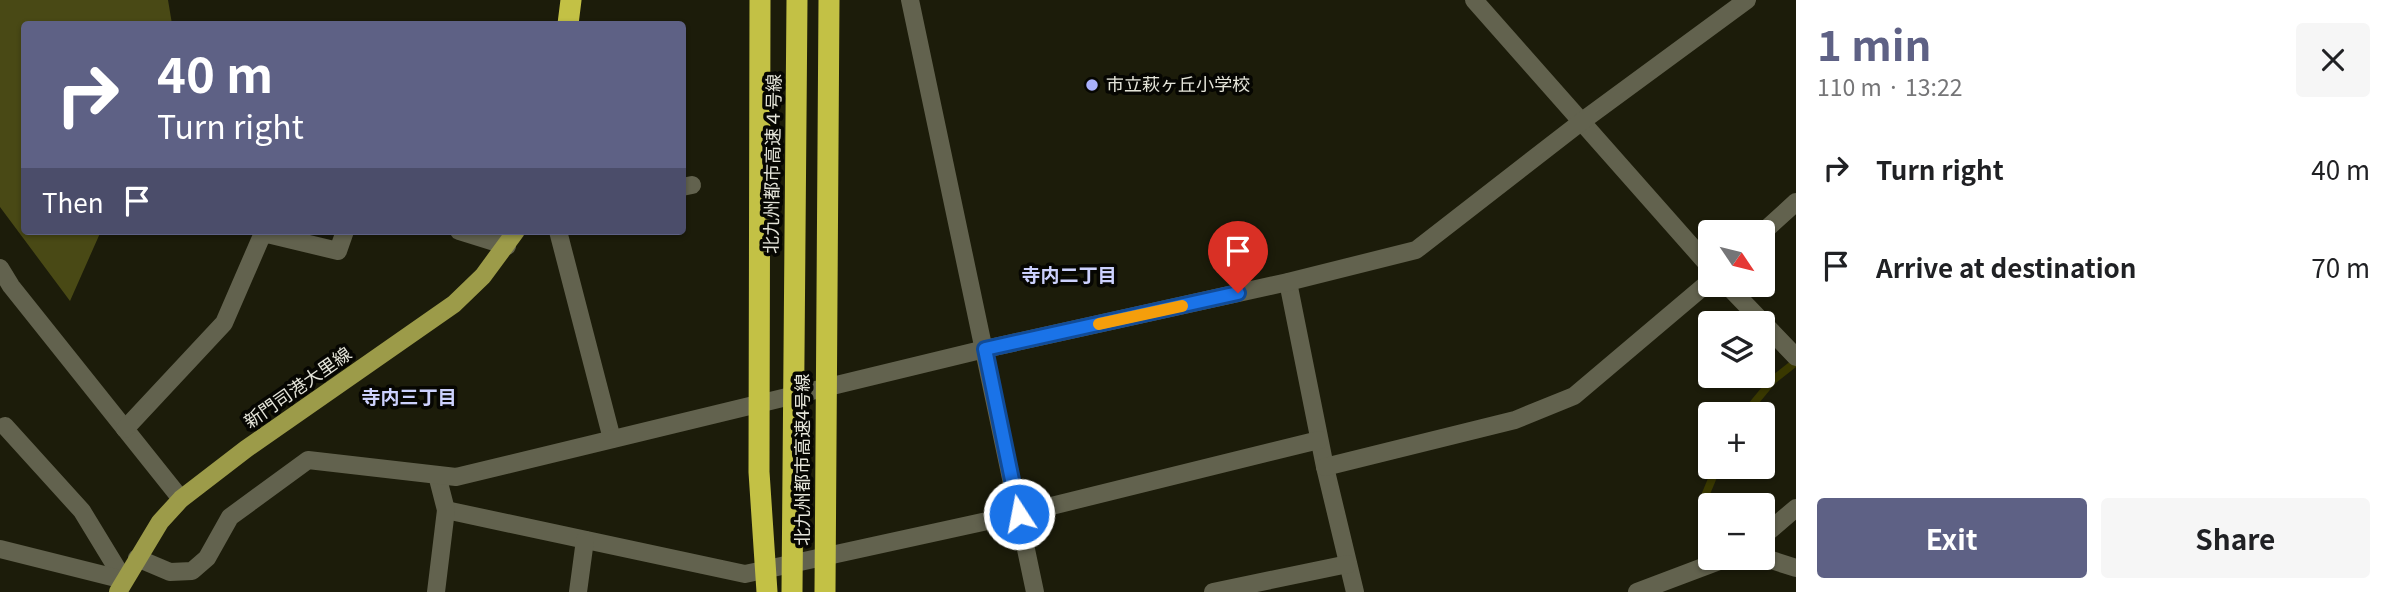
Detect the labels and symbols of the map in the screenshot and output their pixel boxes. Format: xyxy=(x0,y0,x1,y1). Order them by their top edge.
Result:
place label: 市立萩ヶ丘小学校 xyxy=(1106,70,1250,96)
street label: 北九州都市高速４号線 xyxy=(756,74,786,254)
marker: 市立萩ヶ丘小学校 xyxy=(1084,77,1100,93)
north arrow xyxy=(1698,220,1774,298)
pin xyxy=(1208,221,1268,293)
district label: 寺内二丁目 xyxy=(1021,260,1117,287)
street label: 新門司港大里線 xyxy=(238,340,356,433)
street label: 北九州都市高速4号線 xyxy=(788,374,814,546)
district label: 寺内三丁目 xyxy=(361,382,457,409)
position arrow xyxy=(982,477,1056,551)

